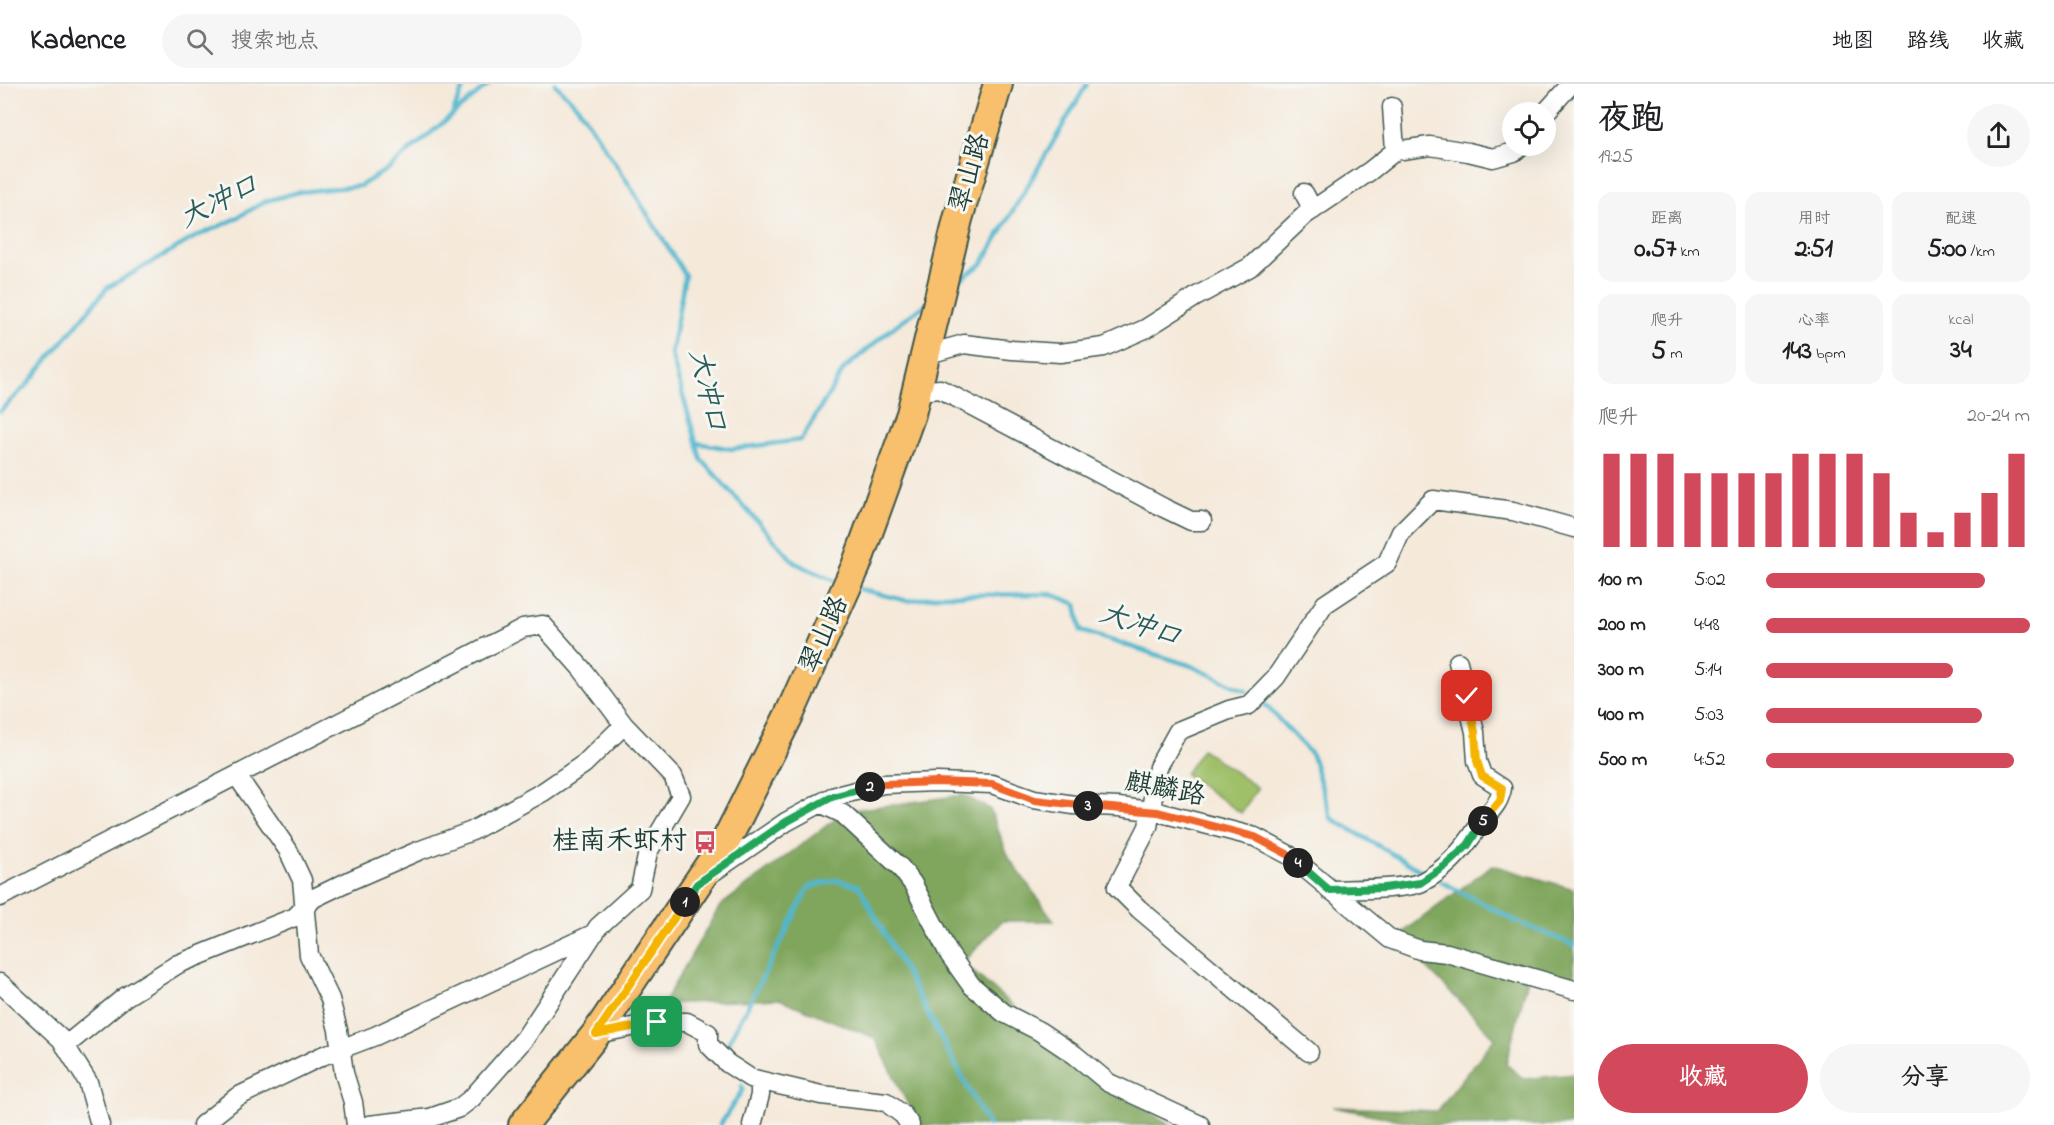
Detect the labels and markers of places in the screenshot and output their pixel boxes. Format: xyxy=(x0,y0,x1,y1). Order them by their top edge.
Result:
pin xyxy=(1441,670,1492,721)
pin: 2 xyxy=(855,772,885,802)
pin: 3 xyxy=(1073,791,1103,821)
pin: 5 xyxy=(1468,806,1498,836)
place label: 桂南禾虾村 xyxy=(552,823,687,862)
bus stop icon: 桂南禾虾村 xyxy=(692,829,718,855)
pin: 4 xyxy=(1283,848,1313,878)
pin: 1 xyxy=(670,887,700,917)
pin xyxy=(631,996,682,1047)

